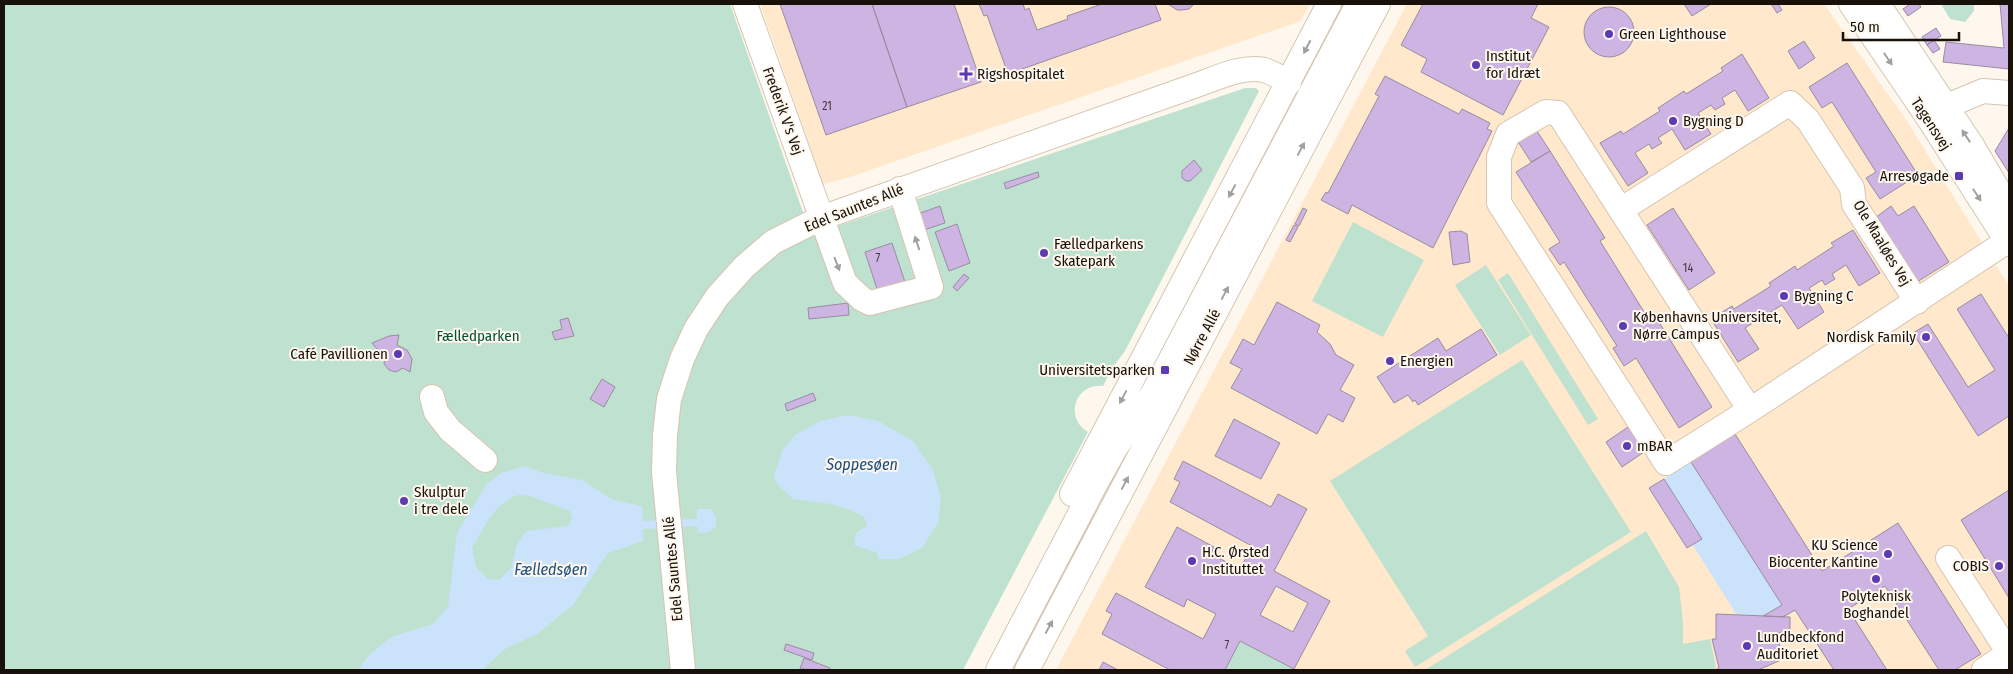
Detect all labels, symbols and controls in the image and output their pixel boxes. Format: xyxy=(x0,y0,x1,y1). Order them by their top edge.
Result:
scale bar xyxy=(1843,10,1959,42)
text: 50 m xyxy=(1850,18,1880,36)
place label: Green Lighthouse xyxy=(1619,25,1726,43)
marker: Green Lighthouse xyxy=(1603,28,1615,40)
one-way arrow xyxy=(1303,40,1311,54)
place label: Institut for Idræt xyxy=(1486,47,1540,82)
one-way arrow xyxy=(1883,52,1893,65)
marker: Institut for Idræt xyxy=(1470,59,1482,71)
street label: Frederik V's Vej xyxy=(759,65,807,157)
place label: Rigshospitalet xyxy=(977,65,1065,83)
marker: Rigshospitalet xyxy=(959,67,973,81)
street label: Tagensvej xyxy=(1907,94,1955,154)
house number: 21 xyxy=(822,99,832,113)
place label: Bygning D xyxy=(1683,112,1744,130)
marker: Bygning D xyxy=(1667,115,1679,127)
one-way arrow xyxy=(1961,129,1971,142)
one-way arrow xyxy=(1297,142,1305,157)
place label: Arresøgade xyxy=(1880,167,1949,185)
marker: Arresøgade xyxy=(1953,170,1965,182)
street label: Edel Sauntes Allé xyxy=(802,180,906,236)
one-way arrow xyxy=(1228,184,1236,198)
one-way arrow xyxy=(1972,188,1982,201)
street label: Ole Maaløes Vej xyxy=(1849,197,1915,289)
one-way arrow xyxy=(913,235,921,250)
place label: Fælledparkens Skatepark xyxy=(1054,235,1144,270)
marker: Fælledparkens Skatepark xyxy=(1038,247,1050,259)
house number: 7 xyxy=(876,251,881,265)
one-way arrow xyxy=(833,257,841,272)
house number: 14 xyxy=(1683,261,1693,275)
one-way arrow xyxy=(1221,286,1229,300)
place label: Bygning C xyxy=(1794,287,1854,305)
marker: Bygning C xyxy=(1778,290,1790,302)
street label: Nørre Allé xyxy=(1180,306,1224,368)
place label: Københavns Universitet, Nørre Campus xyxy=(1633,308,1781,343)
marker: Københavns Universitet, Nørre Campus xyxy=(1617,320,1629,332)
park label: Fælledparken xyxy=(436,327,520,345)
place label: Nordisk Family xyxy=(1827,328,1916,346)
marker: Nordisk Family xyxy=(1920,331,1932,343)
place label: Café Pavillionen xyxy=(290,345,388,363)
marker: Café Pavillionen xyxy=(392,348,404,360)
place label: Energien xyxy=(1400,352,1453,370)
marker: Energien xyxy=(1384,355,1396,367)
place label: Universitetsparken xyxy=(1039,361,1155,379)
marker: Universitetsparken xyxy=(1159,364,1171,376)
one-way arrow xyxy=(1119,390,1127,404)
place label: mBAR xyxy=(1637,437,1673,455)
marker: mBAR xyxy=(1621,440,1633,452)
water label: Soppesøen xyxy=(825,455,898,474)
one-way arrow xyxy=(1121,476,1129,490)
place label: Skulptur i tre dele xyxy=(414,483,469,518)
marker: Skulptur i tre dele xyxy=(398,495,410,507)
street label: Edel Sauntes Allé xyxy=(659,516,687,622)
place label: KU Science Biocenter Kantine xyxy=(1769,536,1878,571)
place label: H.C. Ørsted Instituttet xyxy=(1202,543,1269,578)
marker: KU Science Biocenter Kantine xyxy=(1882,548,1894,560)
marker: H.C. Ørsted Instituttet xyxy=(1186,555,1198,567)
place label: COBIS xyxy=(1953,557,1989,575)
water label: Fælledsøen xyxy=(514,560,588,579)
marker: COBIS xyxy=(1993,560,2005,572)
marker: Polyteknisk Boghandel xyxy=(1870,573,1882,585)
place label: Polyteknisk Boghandel xyxy=(1841,587,1911,622)
one-way arrow xyxy=(1045,620,1053,634)
place label: Lundbeckfond Auditoriet xyxy=(1757,628,1844,663)
house number: 7 xyxy=(1225,638,1230,652)
marker: Lundbeckfond Auditoriet xyxy=(1741,640,1753,652)

